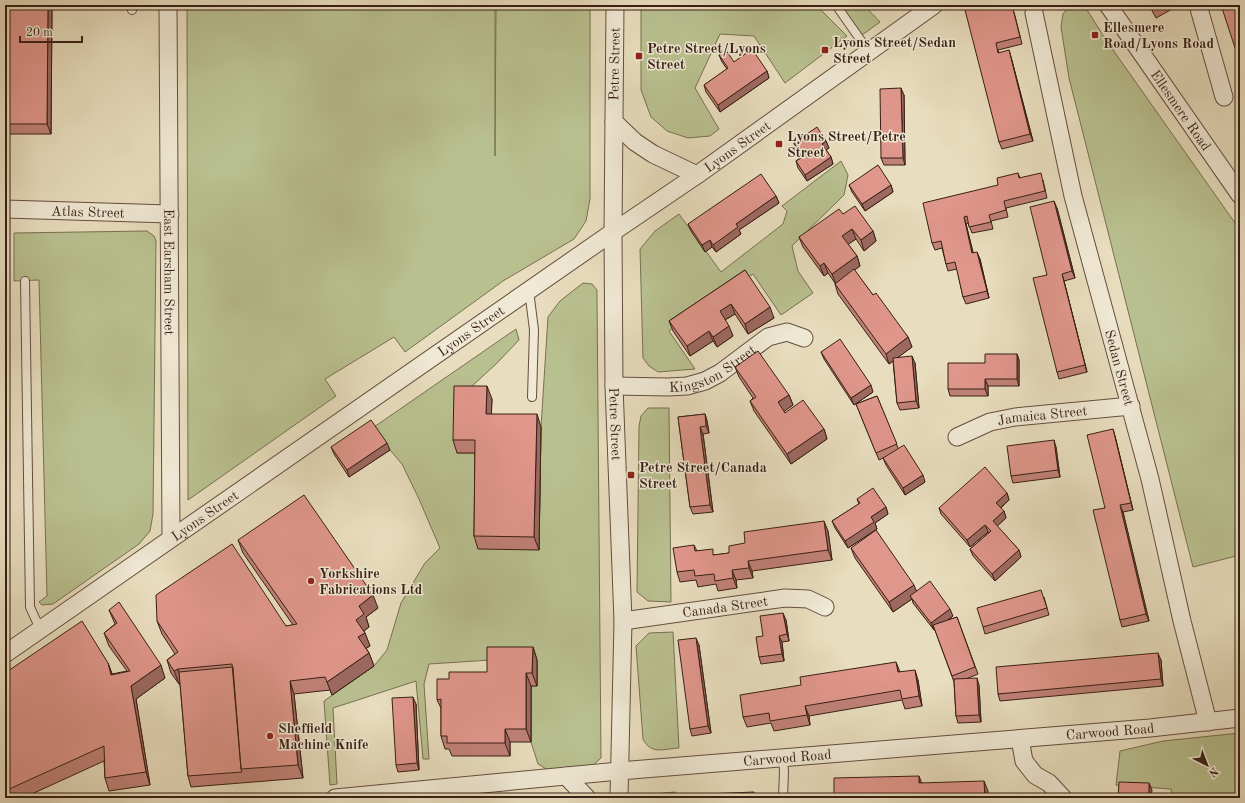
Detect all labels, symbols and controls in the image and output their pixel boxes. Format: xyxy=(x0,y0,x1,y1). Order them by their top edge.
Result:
scale bar xyxy=(20,18,82,44)
place label: Ellesmere Road/Lyons Road xyxy=(1103,21,1214,52)
text: 20 m xyxy=(26,27,53,39)
street label: Petre Street xyxy=(607,27,623,101)
marker: Ellesmere Road/Lyons Road xyxy=(1090,30,1100,40)
place label: Lyons Street/Sedan Street xyxy=(833,36,956,66)
place label: Petre Street/Lyons Street xyxy=(647,42,766,72)
marker: Lyons Street/Sedan Street xyxy=(820,45,830,55)
marker: Petre Street/Lyons Street xyxy=(634,51,644,61)
street label: Ellesmere Road xyxy=(1147,68,1213,154)
street label: Lyons Street xyxy=(702,119,773,175)
place label: Lyons Street/Petre Street xyxy=(787,130,906,160)
marker: Lyons Street/Petre Street xyxy=(774,139,784,149)
street label: Atlas Street xyxy=(51,204,125,221)
street label: East Earsham Street xyxy=(161,209,176,335)
street label: Lyons Street xyxy=(435,304,507,359)
street label: Sedan Street xyxy=(1102,328,1136,407)
street label: Kingston Street xyxy=(669,343,759,395)
street label: Petre Street xyxy=(606,387,623,461)
street label: Jamaica Street xyxy=(996,404,1088,428)
place label: Petre Street/Canada Street xyxy=(639,461,767,491)
marker: Petre Street/Canada Street xyxy=(626,470,636,480)
street label: Lyons Street xyxy=(169,488,241,544)
place label: Yorkshire Fabrications Ltd xyxy=(319,567,423,597)
marker: Yorkshire Fabrications Ltd xyxy=(306,576,316,586)
street label: Canada Street xyxy=(682,595,769,620)
place label: Sheffield Machine Knife xyxy=(278,722,369,752)
street label: Carwood Road xyxy=(1065,722,1155,743)
marker: Sheffield Machine Knife xyxy=(265,731,275,741)
north arrow xyxy=(1187,745,1227,785)
street label: Carwood Road xyxy=(743,748,832,769)
text: N xyxy=(1205,764,1219,779)

